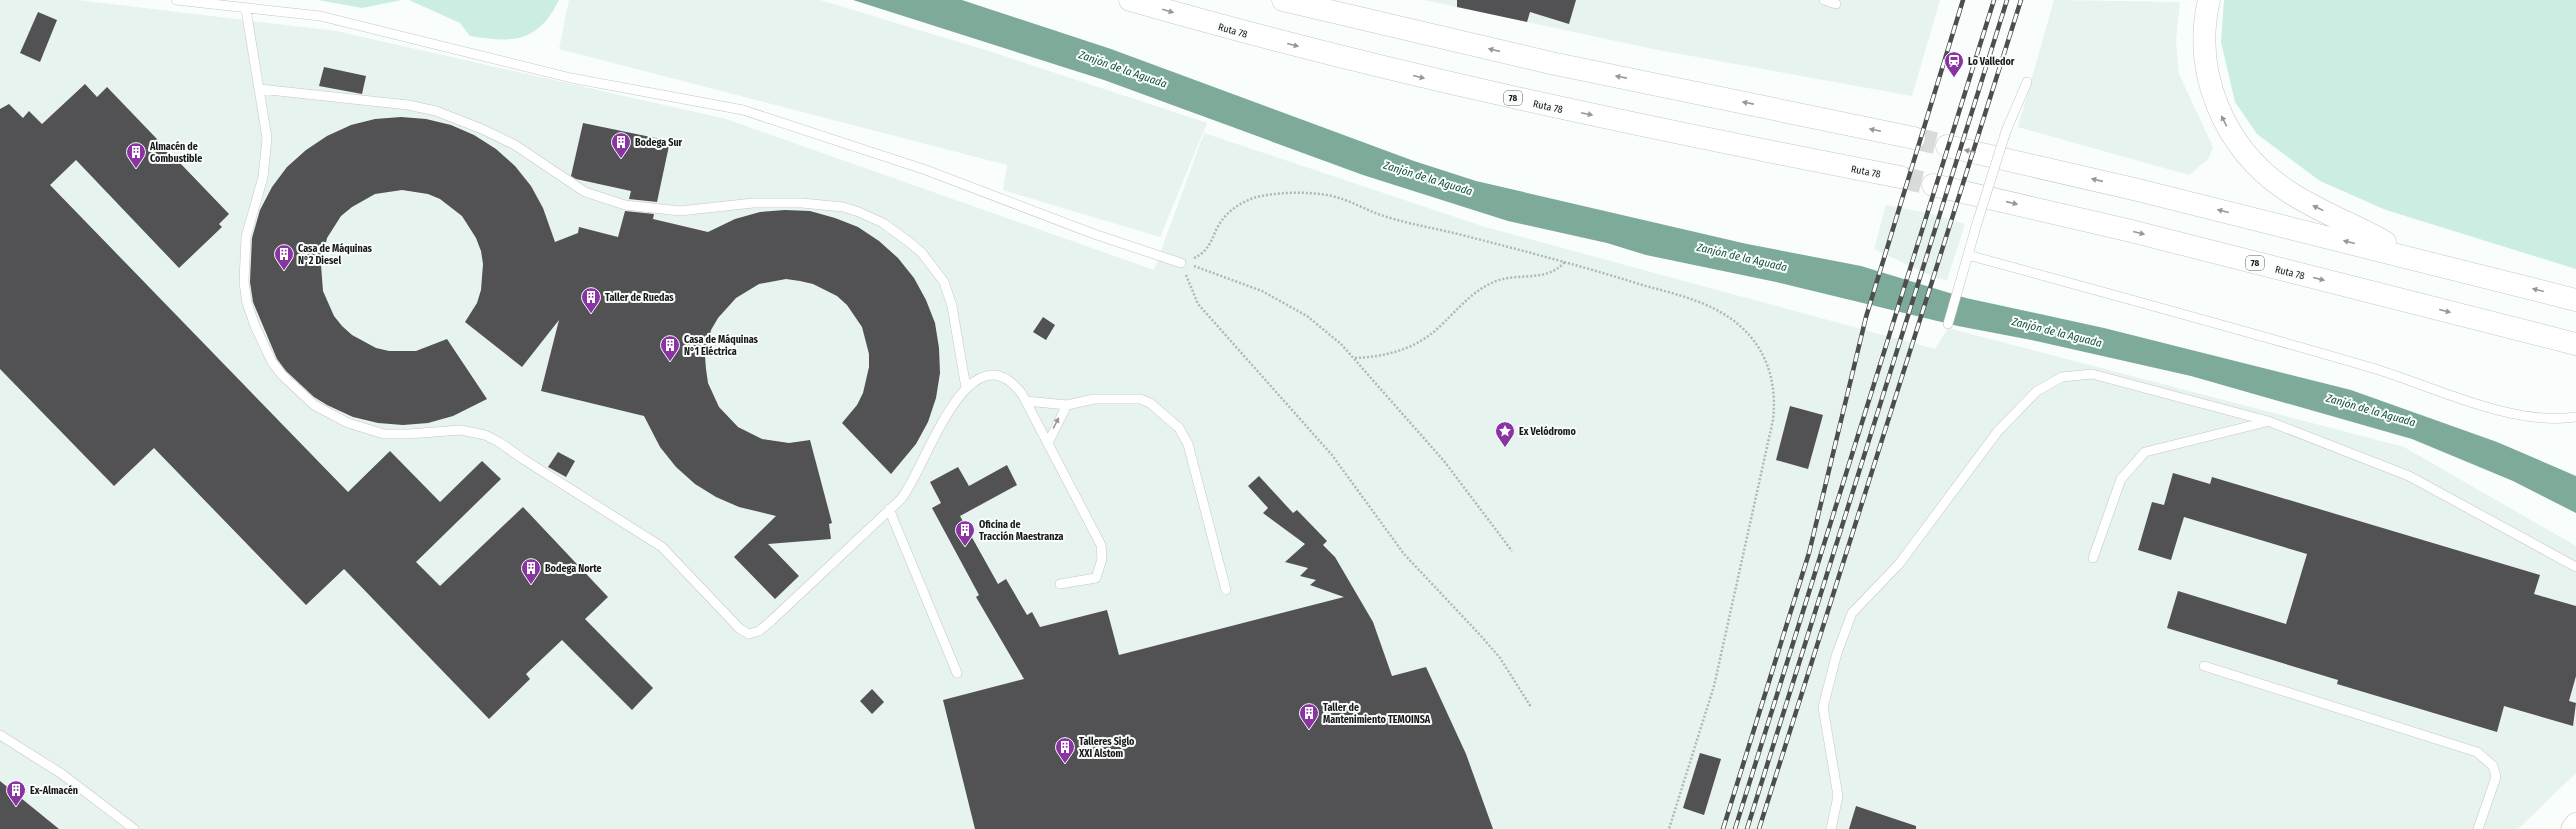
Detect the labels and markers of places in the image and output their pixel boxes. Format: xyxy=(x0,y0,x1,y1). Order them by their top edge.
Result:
station icon: Lo Valledor xyxy=(1943,50,1965,78)
place label: Lo Valledor xyxy=(1968,56,2015,68)
building icon: Bodega Sur xyxy=(610,131,632,159)
place label: Bodega Sur xyxy=(635,137,683,149)
place label: Almacén de Combustible xyxy=(149,140,202,165)
building icon: Almacén de Combustible xyxy=(125,141,147,169)
place label: Casa de Máquinas N°2 Diesel xyxy=(298,242,373,267)
building icon: Casa de Máquinas N°2 Diesel xyxy=(273,243,295,271)
building icon: Taller de Ruedas xyxy=(580,286,602,314)
place label: Taller de Ruedas xyxy=(605,292,674,304)
place label: Casa de Máquinas N°1 Eléctrica xyxy=(684,333,759,358)
building icon: Casa de Máquinas N°1 Eléctrica xyxy=(659,334,681,362)
place icon: Ex Velódromo xyxy=(1494,420,1516,448)
place label: Ex Velódromo xyxy=(1519,425,1576,438)
building icon: Oficina de Tracción Maestranza xyxy=(954,519,976,547)
place label: Oficina de Tracción Maestranza xyxy=(979,519,1064,543)
building icon: Bodega Norte xyxy=(520,557,542,585)
place label: Bodega Norte xyxy=(545,563,602,575)
building icon: Taller de Mantenimiento TEMOINSA xyxy=(1298,702,1320,730)
place label: Taller de Mantenimiento TEMOINSA xyxy=(1323,702,1431,726)
building icon: Talleres Siglo XXI Alstom xyxy=(1054,736,1076,764)
place label: Talleres Siglo XXI Alstom xyxy=(1078,736,1135,760)
building icon: Ex-Almacén xyxy=(5,779,27,807)
place label: Ex-Almacén xyxy=(30,784,78,797)

